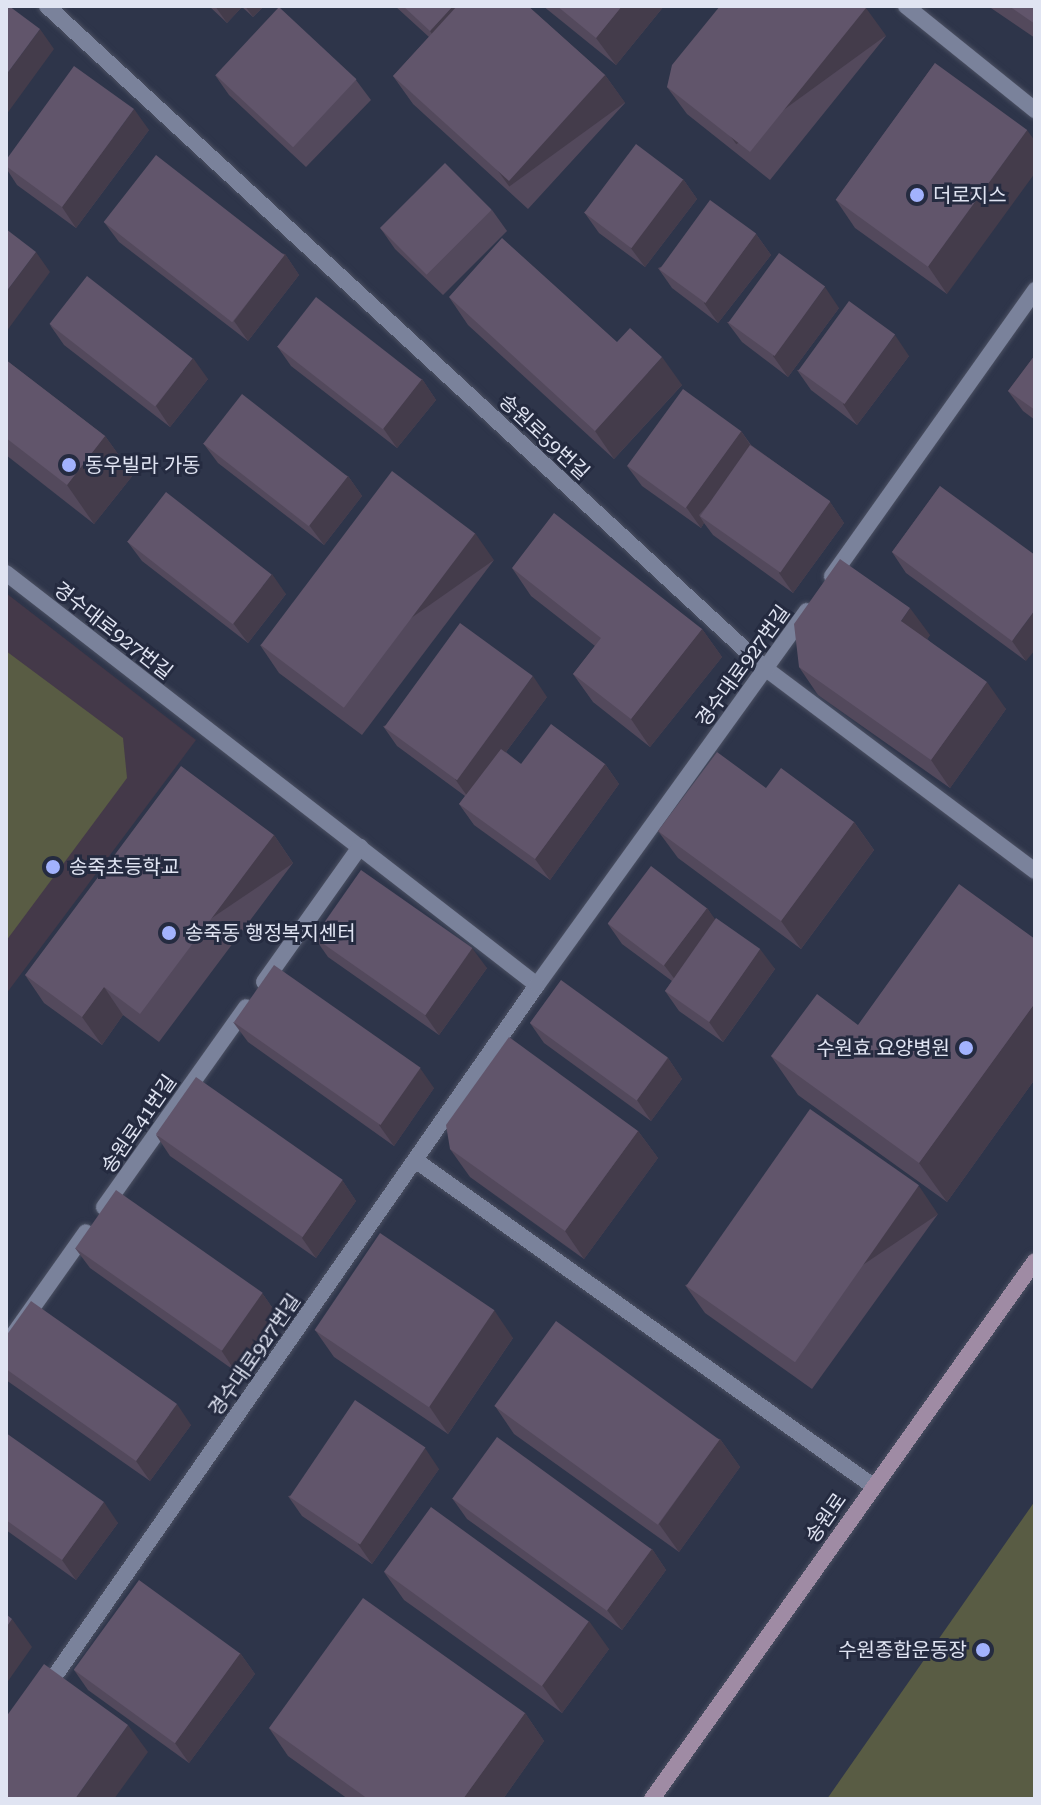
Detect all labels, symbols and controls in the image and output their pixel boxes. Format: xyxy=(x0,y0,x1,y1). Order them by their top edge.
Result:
place label: 더로지스 xyxy=(933,183,1007,207)
marker: 더로지스 xyxy=(908,186,926,204)
street label: 송원로59번길 xyxy=(494,389,594,485)
place label: 동우빌라 가동 xyxy=(85,453,200,477)
marker: 동우빌라 가동 xyxy=(60,456,78,474)
street label: 경수대로927번길 xyxy=(49,577,177,685)
street label: 경수대로927번길 xyxy=(691,601,795,731)
place label: 송죽초등학교 xyxy=(69,855,179,879)
marker: 송죽초등학교 xyxy=(44,858,62,876)
place label: 송죽동 행정복지센터 xyxy=(185,921,356,945)
marker: 송죽동 행정복지센터 xyxy=(160,924,178,942)
place label: 수원효 요양병원 xyxy=(816,1036,950,1060)
marker: 수원효 요양병원 xyxy=(957,1039,975,1057)
street label: 송원로41번길 xyxy=(96,1070,182,1178)
street label: 경수대로927번길 xyxy=(204,1289,306,1421)
street label: 송원로 xyxy=(800,1489,852,1547)
place label: 수원종합운동장 xyxy=(838,1638,967,1662)
marker: 수원종합운동장 xyxy=(974,1641,992,1659)

